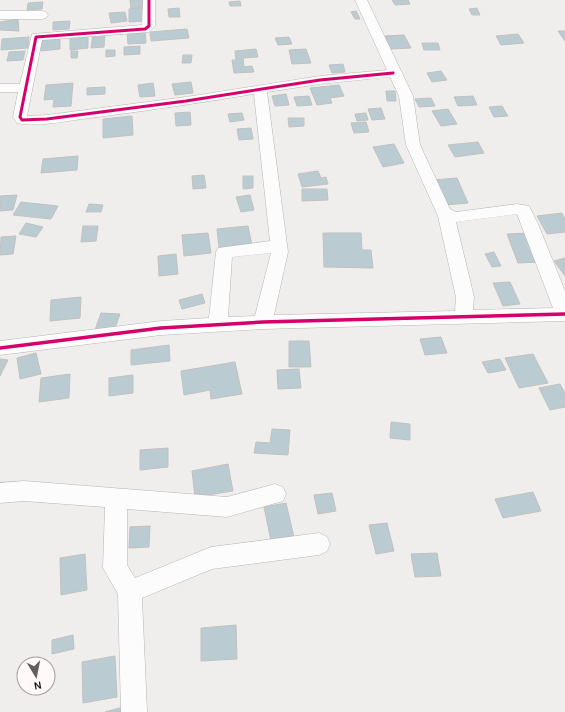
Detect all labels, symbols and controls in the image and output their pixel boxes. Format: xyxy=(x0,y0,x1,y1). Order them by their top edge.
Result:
north arrow xyxy=(16,656,56,696)
text: N xyxy=(33,678,43,692)

